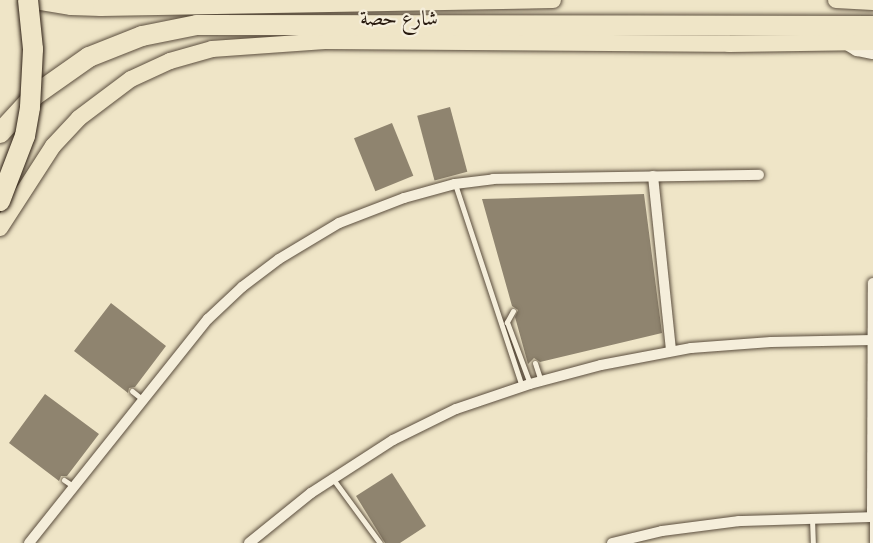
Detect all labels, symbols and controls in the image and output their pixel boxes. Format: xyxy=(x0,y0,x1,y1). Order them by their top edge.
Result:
street label: شارع حصة xyxy=(360,6,438,32)

